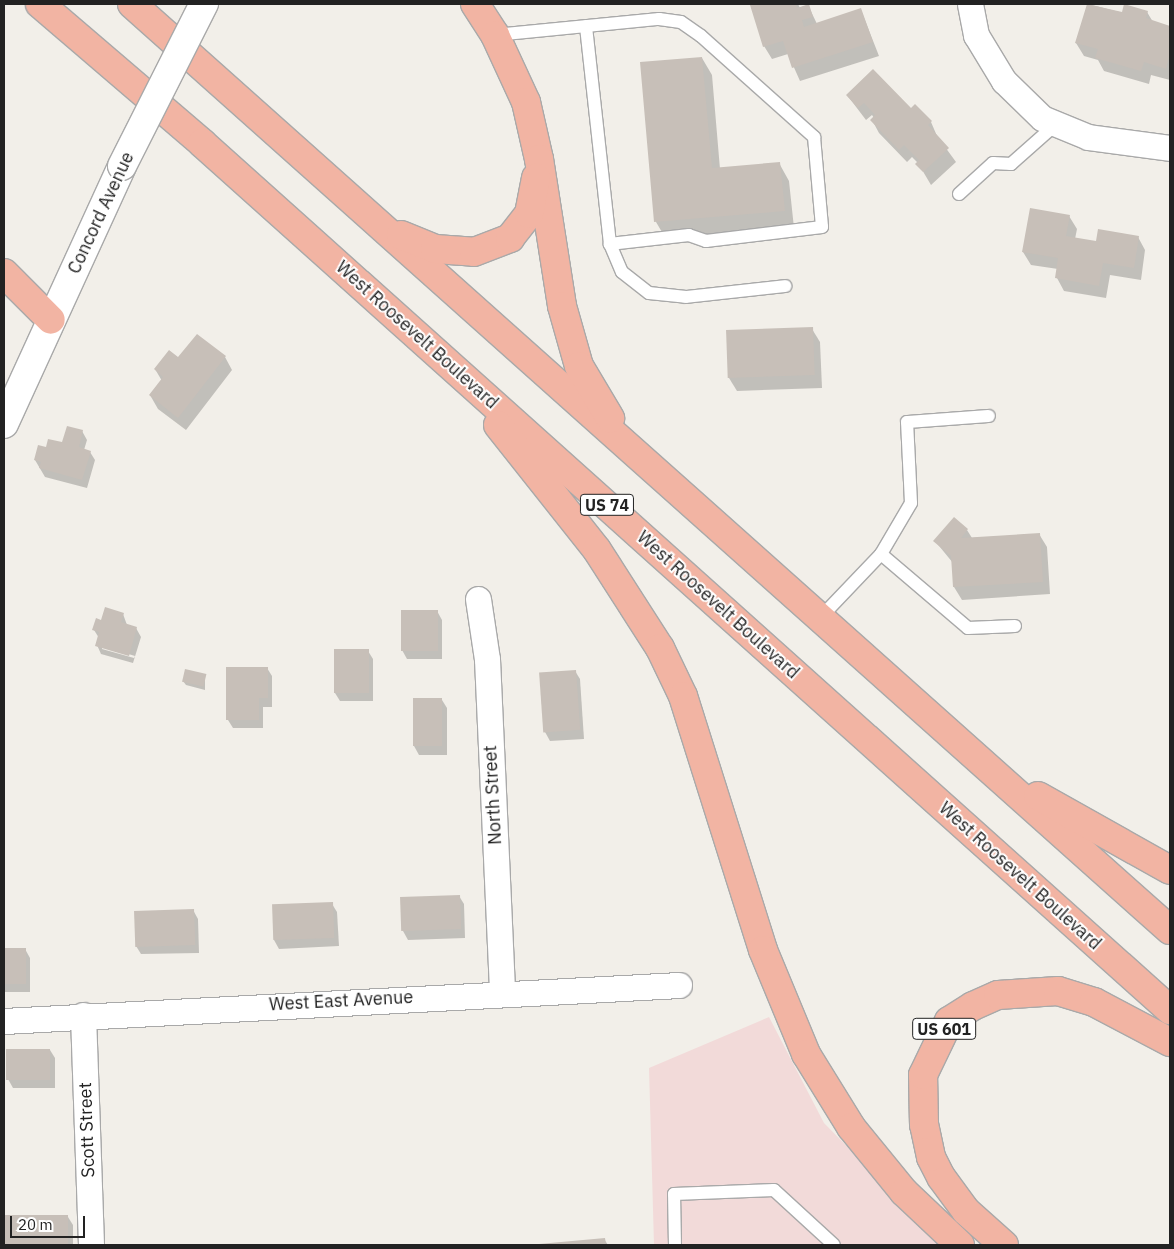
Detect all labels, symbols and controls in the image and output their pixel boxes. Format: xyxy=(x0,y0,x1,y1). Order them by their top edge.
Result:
street label: Concord Avenue xyxy=(63,149,139,277)
street label: West Roosevelt Boulevard xyxy=(331,256,503,414)
road number: US 74 xyxy=(580,492,634,518)
street label: West Roosevelt Boulevard xyxy=(632,526,804,684)
street label: North Street xyxy=(480,745,506,845)
street label: West Roosevelt Boulevard xyxy=(934,797,1106,955)
street label: West East Avenue xyxy=(268,986,414,1016)
road number: US 601 xyxy=(912,1016,976,1042)
street label: Scott Street xyxy=(75,1082,99,1178)
scale bar xyxy=(12,1206,88,1238)
text: 20 m xyxy=(18,1215,53,1234)

